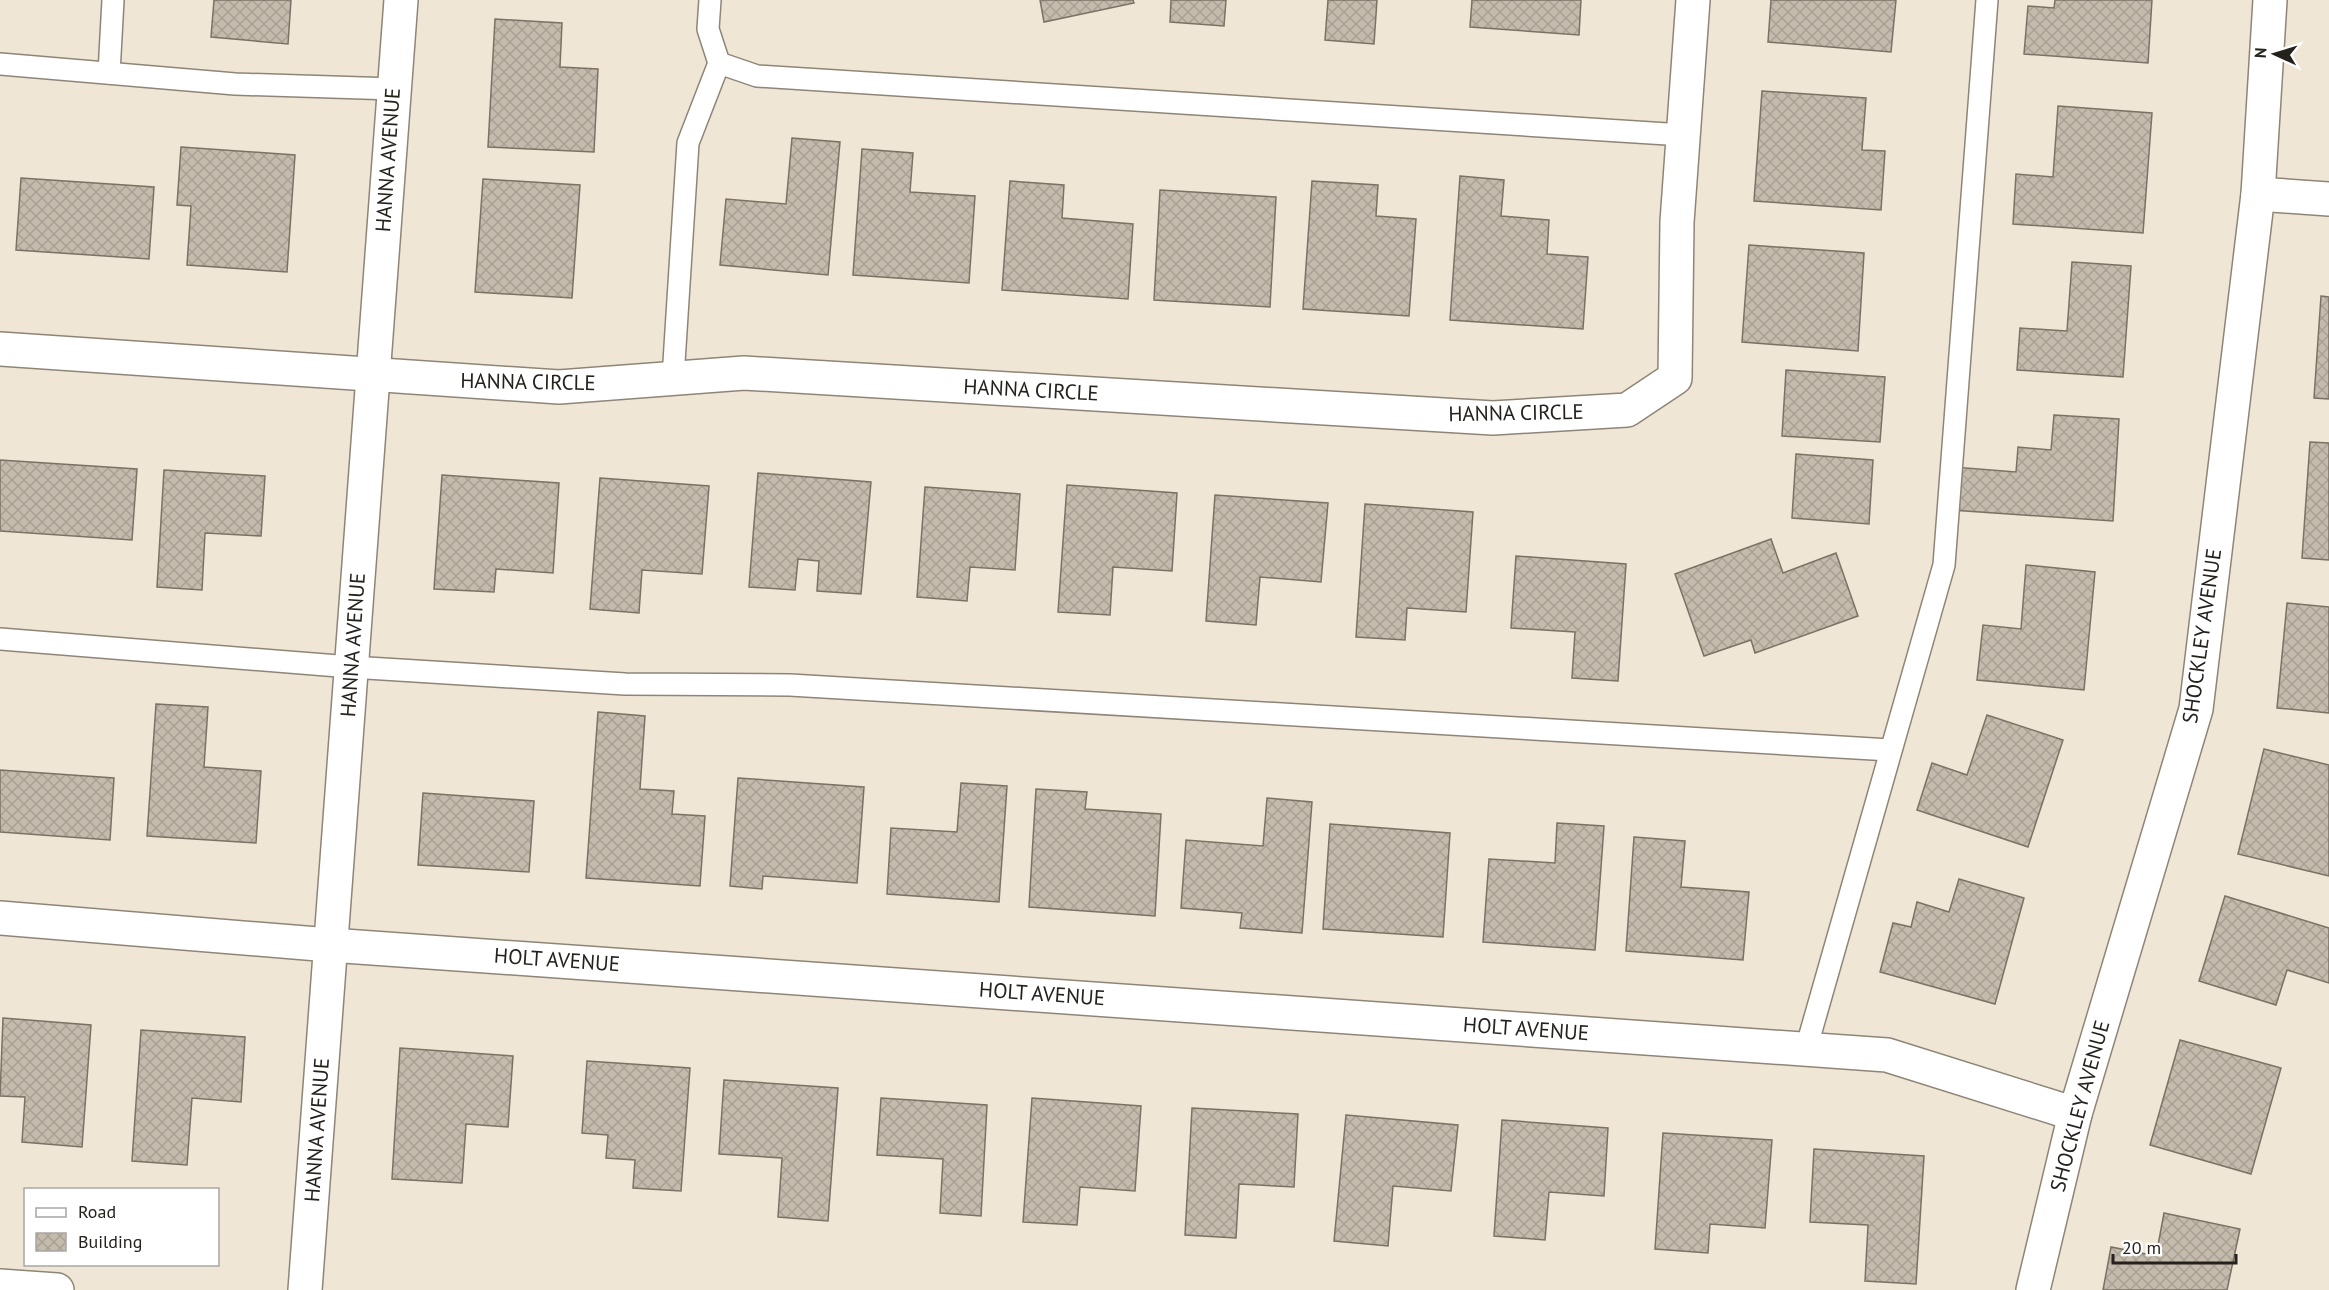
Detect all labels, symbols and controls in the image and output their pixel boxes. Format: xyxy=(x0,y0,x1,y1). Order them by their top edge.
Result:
north arrow xyxy=(2245,24,2305,84)
text: N xyxy=(2250,47,2270,59)
street label: HANNA AVENUE xyxy=(369,87,406,233)
street label: HANNA CIRCLE xyxy=(460,367,596,396)
street label: HANNA CIRCLE xyxy=(963,372,1099,407)
street label: HANNA CIRCLE xyxy=(1448,398,1584,427)
street label: SHOCKLEY AVENUE xyxy=(2176,547,2227,725)
street label: HANNA AVENUE xyxy=(334,572,371,718)
street label: HOLT AVENUE xyxy=(493,942,621,977)
street label: HOLT AVENUE xyxy=(978,976,1106,1011)
street label: HOLT AVENUE xyxy=(1462,1011,1590,1046)
street label: SHOCKLEY AVENUE xyxy=(2044,1017,2115,1195)
street label: HANNA AVENUE xyxy=(298,1057,335,1203)
legend xyxy=(24,1188,219,1266)
text: Road xyxy=(78,1200,116,1223)
scale bar xyxy=(2113,1227,2236,1265)
text: Building xyxy=(78,1230,142,1253)
text: 20 m xyxy=(2122,1236,2161,1259)

